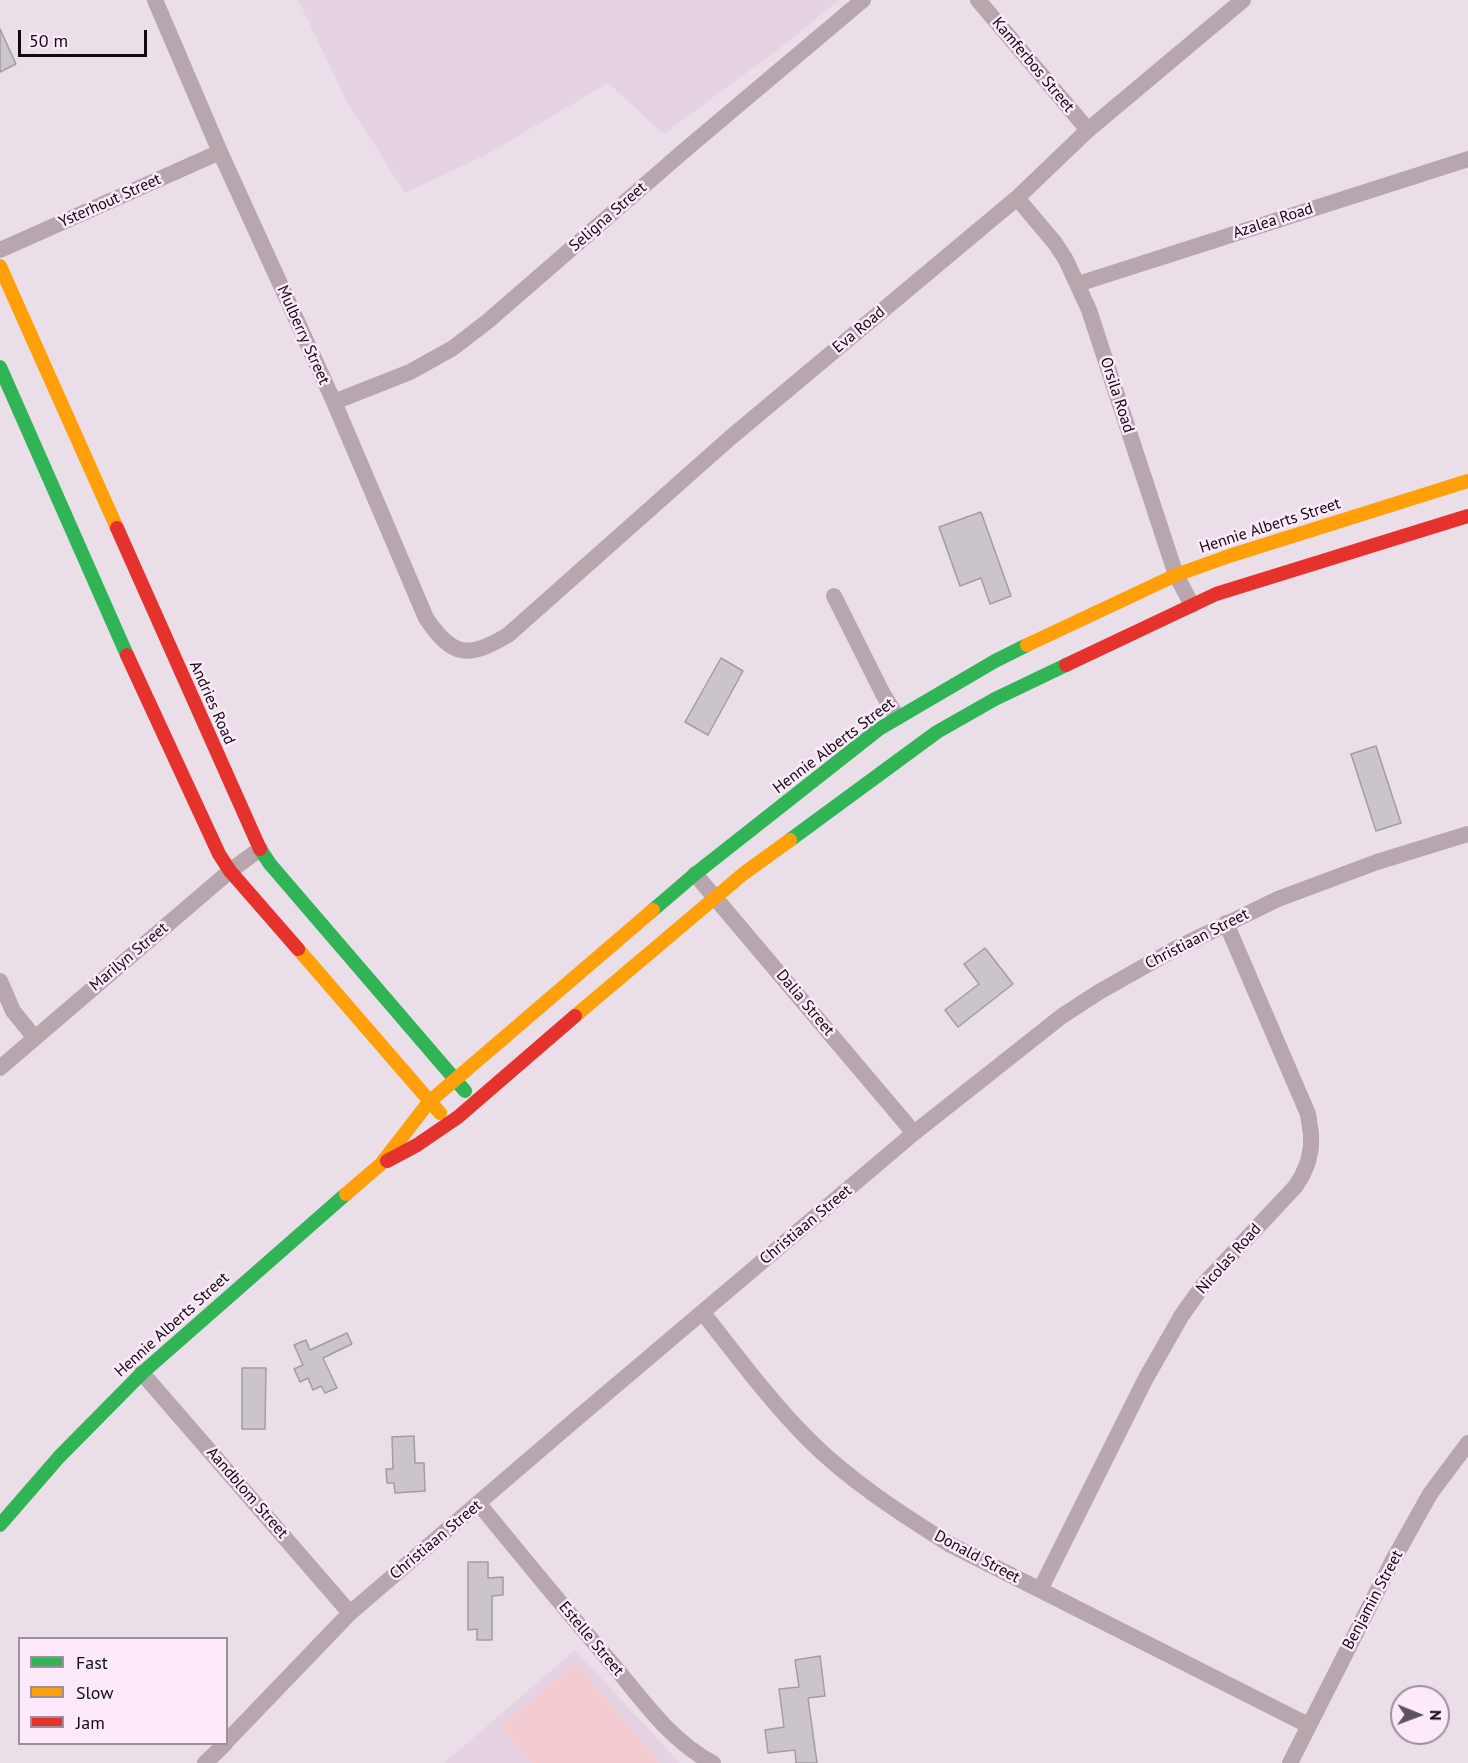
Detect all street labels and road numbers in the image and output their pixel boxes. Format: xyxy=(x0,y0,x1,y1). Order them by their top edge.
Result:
street label: Kamferbos Street xyxy=(988,14,1078,116)
street label: Ysterhout Street xyxy=(56,170,164,232)
street label: Seligna Street xyxy=(565,178,651,256)
street label: Azalea Road xyxy=(1231,199,1315,243)
street label: Mulberry Street xyxy=(273,283,333,387)
street label: Eva Road xyxy=(829,303,889,357)
street label: Orsila Road xyxy=(1096,355,1138,435)
street label: Hennie Alberts Street xyxy=(1197,494,1343,558)
street label: Andries Road xyxy=(185,658,239,748)
street label: Hennie Alberts Street xyxy=(769,694,899,798)
street label: Christiaan Street xyxy=(1142,905,1252,973)
street label: Marilyn Street xyxy=(86,919,172,995)
street label: Dalia Street xyxy=(772,966,838,1040)
street label: Christiaan Street xyxy=(756,1181,856,1269)
street label: Nicolas Road xyxy=(1192,1220,1266,1298)
street label: Hennie Alberts Street xyxy=(111,1269,233,1381)
street label: Aandblom Street xyxy=(202,1443,292,1543)
street label: Christiaan Street xyxy=(386,1496,486,1584)
street label: Donald Street xyxy=(931,1526,1023,1588)
street label: Benjamin Street xyxy=(1339,1547,1407,1653)
street label: Estelle Street xyxy=(554,1598,628,1680)

